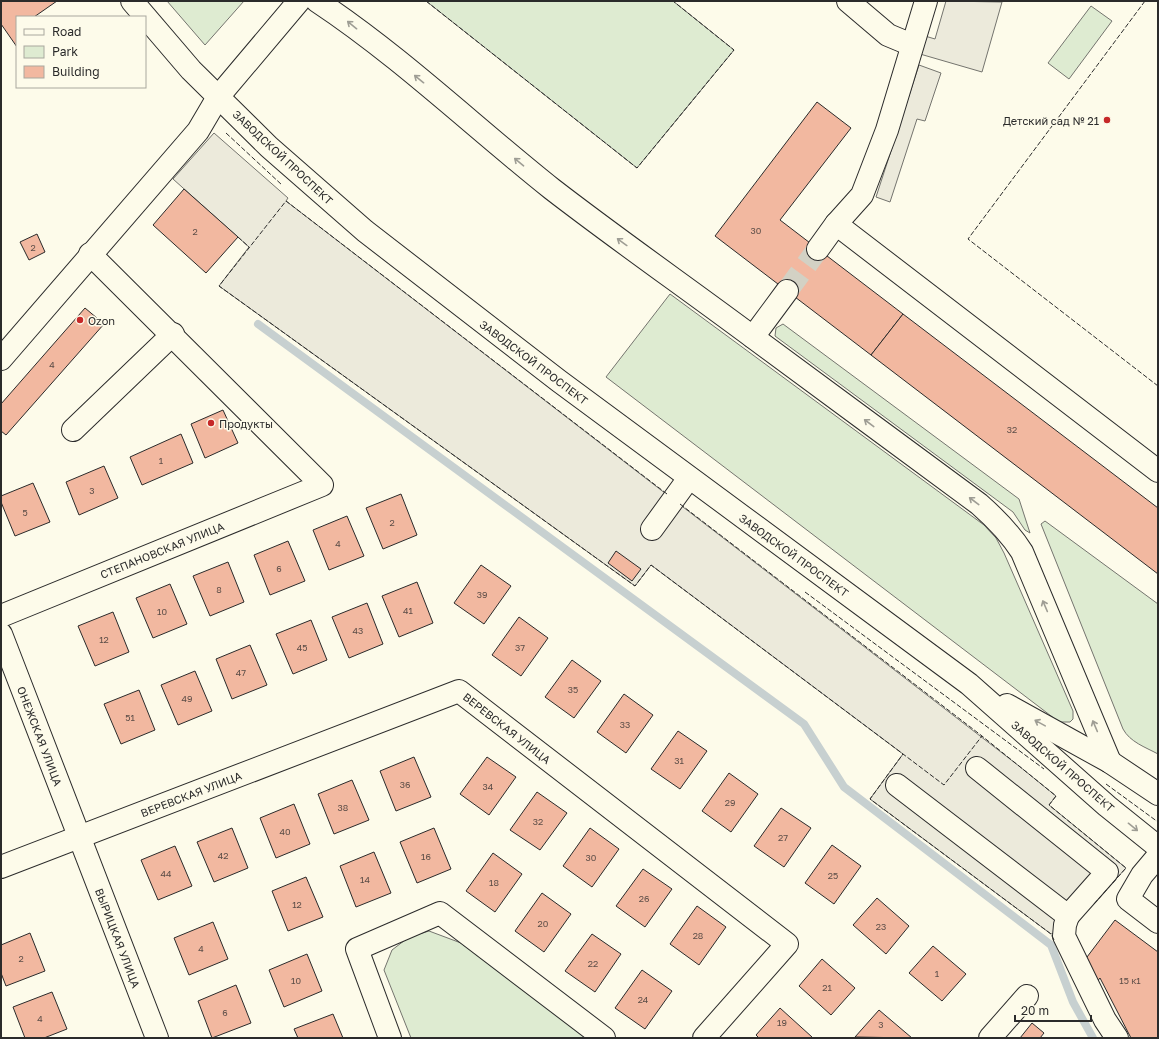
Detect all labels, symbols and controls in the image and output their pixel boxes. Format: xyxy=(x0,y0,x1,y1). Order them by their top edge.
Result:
legend xyxy=(16,16,146,88)
one-way arrow xyxy=(346,21,357,30)
text: Road xyxy=(52,24,81,39)
text: Park xyxy=(52,44,78,59)
text: Building xyxy=(52,64,100,79)
one-way arrow xyxy=(414,75,424,84)
street label: ЗАВОДСКОЙ ПРОСПЕКТ xyxy=(230,107,336,207)
place label: Детский сад № 21 xyxy=(1003,114,1099,127)
marker: Детский сад № 21 xyxy=(1102,115,1112,125)
one-way arrow xyxy=(514,158,525,166)
house number: 30 xyxy=(751,225,762,236)
house number: 2 xyxy=(192,226,198,237)
one-way arrow xyxy=(617,238,628,246)
house number: 2 xyxy=(30,242,36,253)
place label: Ozon xyxy=(88,314,115,327)
marker: Ozon xyxy=(75,315,85,325)
street label: ЗАВОДСКОЙ ПРОСПЕКТ xyxy=(477,317,591,407)
house number: 4 xyxy=(49,359,55,370)
place label: Продукты xyxy=(219,417,273,430)
marker: Продукты xyxy=(206,418,216,428)
one-way arrow xyxy=(864,419,875,427)
house number: 32 xyxy=(1007,424,1017,435)
house number: 1 xyxy=(159,455,164,466)
house number: 3 xyxy=(89,485,95,496)
one-way arrow xyxy=(968,496,979,505)
house number: 5 xyxy=(22,507,28,518)
street label: ЗАВОДСКОЙ ПРОСПЕКТ xyxy=(737,511,851,599)
house number: 2 xyxy=(389,517,395,528)
street label: СТЕПАНОВСКАЯ УЛИЦА xyxy=(98,519,226,581)
house number: 4 xyxy=(335,538,341,549)
house number: 6 xyxy=(276,563,282,574)
house number: 8 xyxy=(216,584,222,595)
house number: 39 xyxy=(477,589,487,600)
one-way arrow xyxy=(1040,601,1048,613)
house number: 41 xyxy=(403,605,414,616)
house number: 10 xyxy=(157,606,167,617)
house number: 43 xyxy=(353,625,363,636)
house number: 12 xyxy=(99,634,109,645)
house number: 45 xyxy=(297,642,307,653)
house number: 37 xyxy=(515,642,525,653)
house number: 47 xyxy=(236,667,246,678)
street label: ОНЕЖСКАЯ УЛИЦА xyxy=(15,684,65,788)
house number: 35 xyxy=(568,684,578,695)
street label: ВЕРЕВСКАЯ УЛИЦА xyxy=(461,690,554,767)
house number: 49 xyxy=(182,693,192,704)
house number: 51 xyxy=(125,712,135,723)
street label: ЗАВОДСКОЙ ПРОСПЕКТ xyxy=(1009,718,1117,814)
house number: 33 xyxy=(620,719,630,730)
one-way arrow xyxy=(1035,719,1047,727)
one-way arrow xyxy=(1091,721,1098,733)
house number: 31 xyxy=(674,755,684,766)
street label: ВЕРЕВСКАЯ УЛИЦА xyxy=(139,768,244,819)
house number: 36 xyxy=(400,779,410,790)
house number: 34 xyxy=(483,781,494,792)
house number: 29 xyxy=(725,797,735,808)
house number: 38 xyxy=(338,802,348,813)
house number: 32 xyxy=(533,816,543,827)
one-way arrow xyxy=(1127,822,1138,831)
house number: 40 xyxy=(279,826,291,837)
house number: 27 xyxy=(778,832,788,843)
house number: 42 xyxy=(218,850,228,861)
house number: 16 xyxy=(421,851,431,862)
house number: 30 xyxy=(586,852,597,863)
house number: 44 xyxy=(161,868,172,879)
house number: 25 xyxy=(828,870,838,881)
house number: 14 xyxy=(360,874,370,885)
house number: 18 xyxy=(489,877,499,888)
street label: ВЫРИЦКАЯ УЛИЦА xyxy=(93,886,143,990)
house number: 26 xyxy=(639,893,649,904)
house number: 12 xyxy=(292,899,302,910)
house number: 20 xyxy=(538,918,549,929)
house number: 23 xyxy=(876,921,886,932)
house number: 28 xyxy=(693,930,703,941)
house number: 4 xyxy=(198,943,204,954)
house number: 2 xyxy=(18,953,24,964)
house number: 22 xyxy=(588,958,598,969)
house number: 1 xyxy=(935,968,940,979)
house number: 10 xyxy=(291,975,301,986)
house number: 15 к1 xyxy=(1119,975,1141,986)
house number: 21 xyxy=(822,982,832,993)
house number: 24 xyxy=(638,994,649,1005)
scale bar xyxy=(1015,997,1091,1023)
text: 20 m xyxy=(1021,1003,1049,1018)
house number: 6 xyxy=(222,1007,228,1018)
house number: 4 xyxy=(37,1013,43,1024)
house number: 19 xyxy=(777,1017,787,1028)
house number: 3 xyxy=(878,1019,884,1030)

